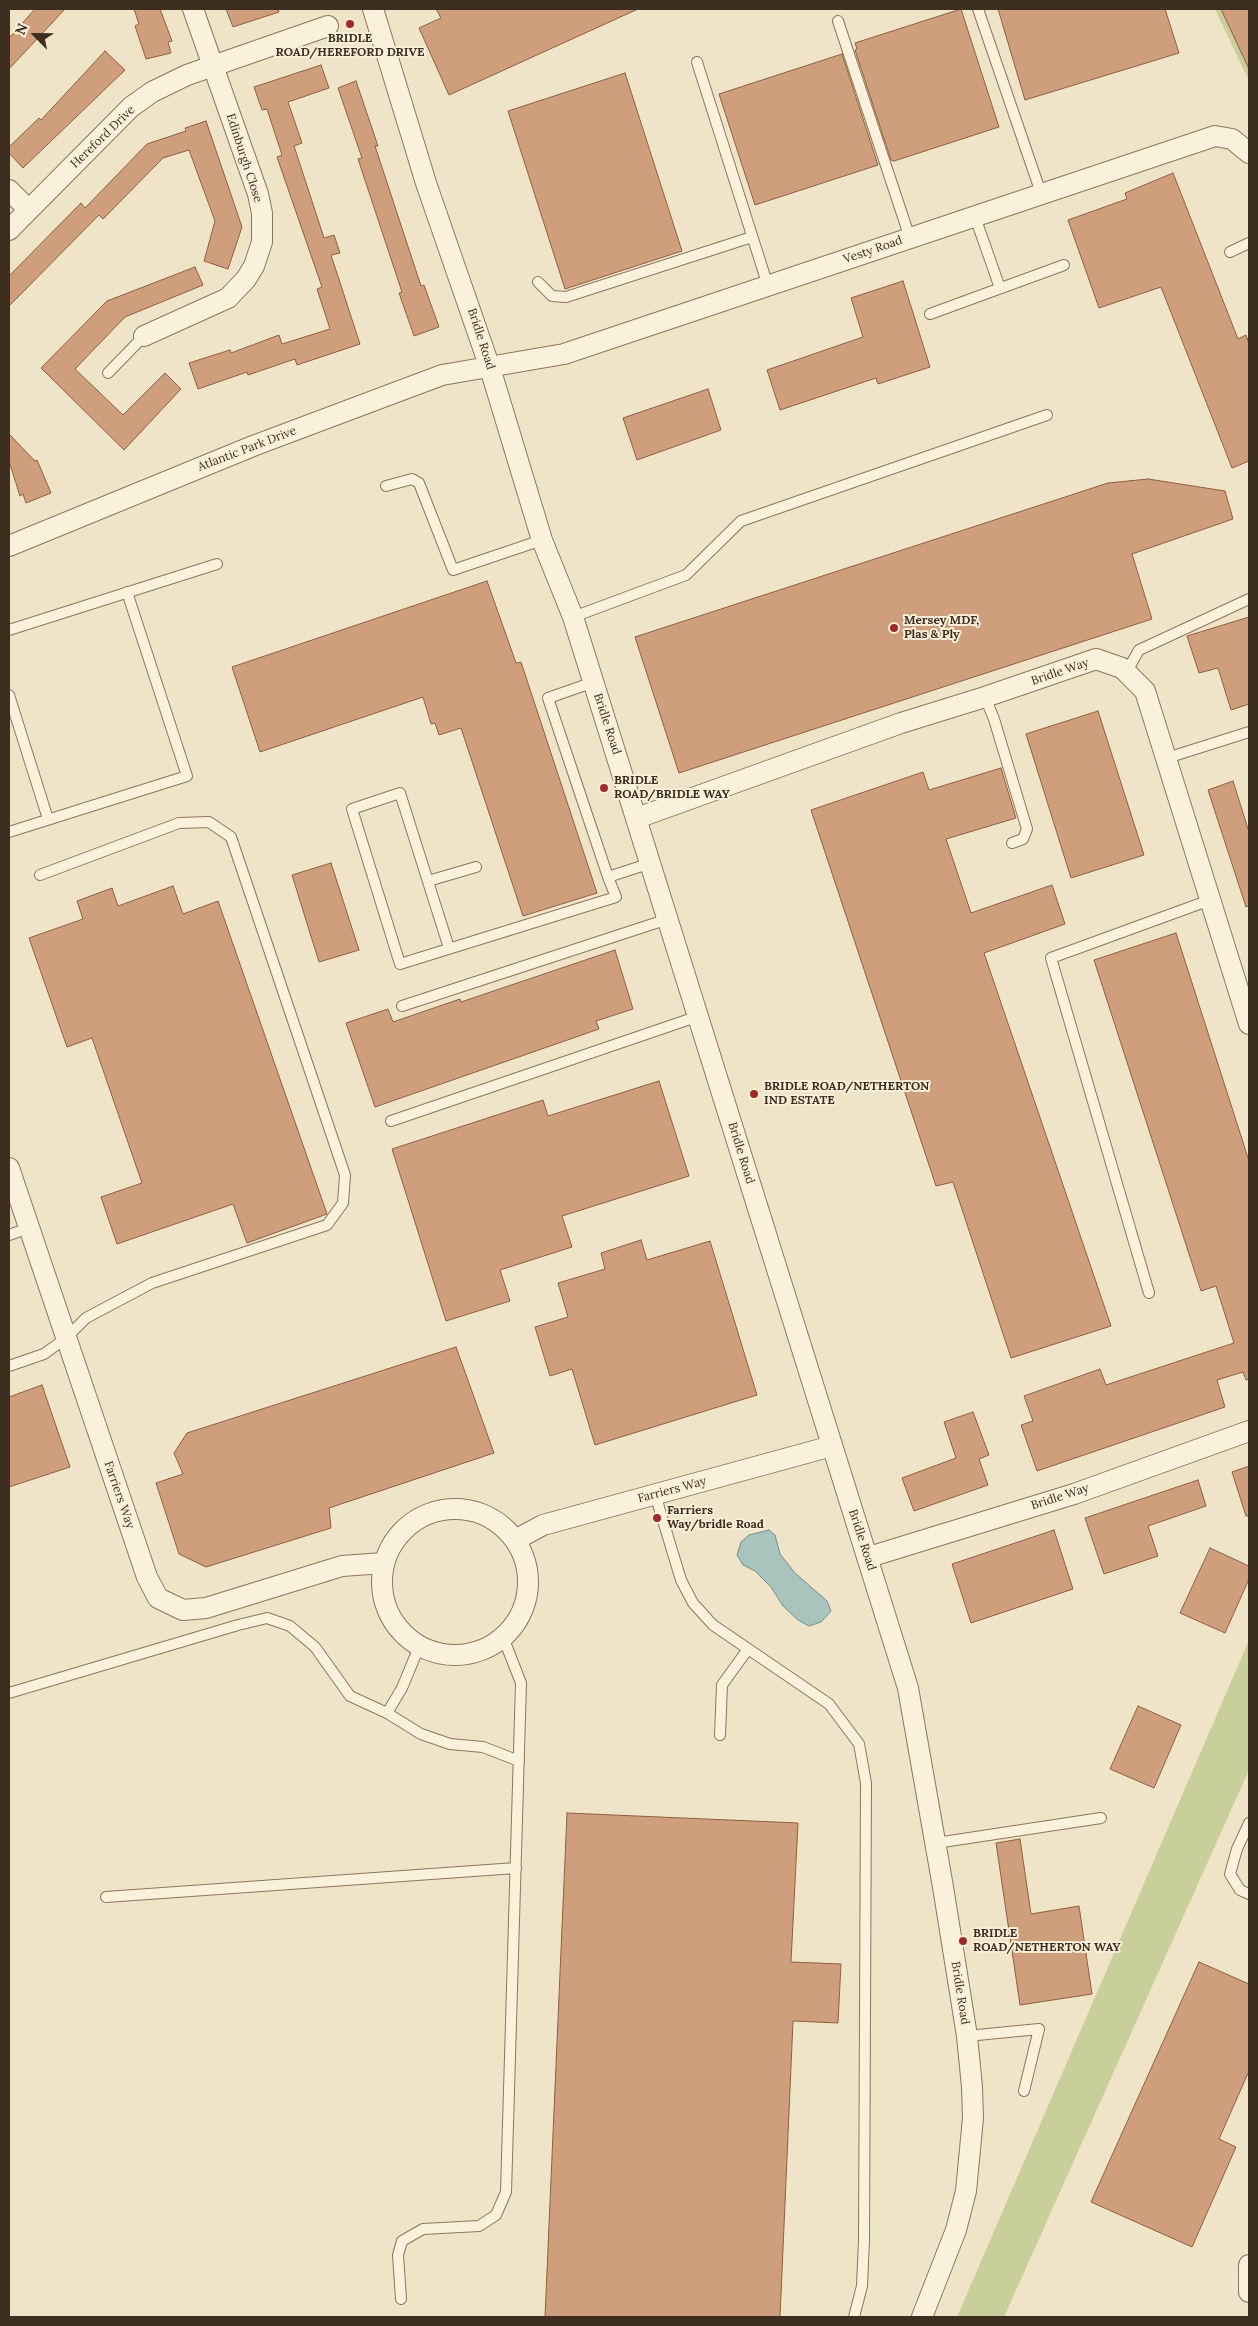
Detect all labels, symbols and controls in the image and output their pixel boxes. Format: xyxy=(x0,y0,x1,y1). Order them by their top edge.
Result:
north arrow xyxy=(10,10,60,60)
marker: BRIDLE ROAD/HEREFORD DRIVE xyxy=(344,18,356,30)
text: N xyxy=(11,21,32,38)
place label: BRIDLE ROAD/HEREFORD DRIVE xyxy=(276,32,424,60)
street label: Hereford Drive xyxy=(68,103,138,171)
street label: Edinburgh Close xyxy=(223,112,265,204)
street label: Vesty Road xyxy=(842,233,904,267)
street label: Bridle Road xyxy=(464,306,498,372)
street label: Atlantic Park Drive xyxy=(196,424,298,474)
place label: Mersey MDF, Plas & Ply xyxy=(904,614,979,642)
marker: Mersey MDF, Plas & Ply xyxy=(888,622,900,634)
street label: Bridle Way xyxy=(1029,655,1091,689)
street label: Bridle Road xyxy=(590,691,624,757)
place label: BRIDLE ROAD/BRIDLE WAY xyxy=(614,774,730,802)
marker: BRIDLE ROAD/BRIDLE WAY xyxy=(598,782,610,794)
place label: BRIDLE ROAD/NETHERTON IND ESTATE xyxy=(764,1080,929,1108)
marker: BRIDLE ROAD/NETHERTON IND ESTATE xyxy=(748,1088,760,1100)
street label: Bridle Road xyxy=(725,1120,757,1186)
street label: Farriers Way xyxy=(101,1459,137,1531)
street label: Farriers Way xyxy=(636,1474,708,1506)
street label: Bridle Way xyxy=(1029,1481,1091,1513)
place label: Farriers Way/bridle Road xyxy=(667,1504,764,1532)
street label: Bridle Road xyxy=(845,1507,879,1573)
marker: Farriers Way/bridle Road xyxy=(651,1512,663,1524)
place label: BRIDLE ROAD/NETHERTON WAY xyxy=(973,1927,1121,1955)
marker: BRIDLE ROAD/NETHERTON WAY xyxy=(957,1935,969,1947)
street label: Bridle Road xyxy=(948,1960,972,2026)

